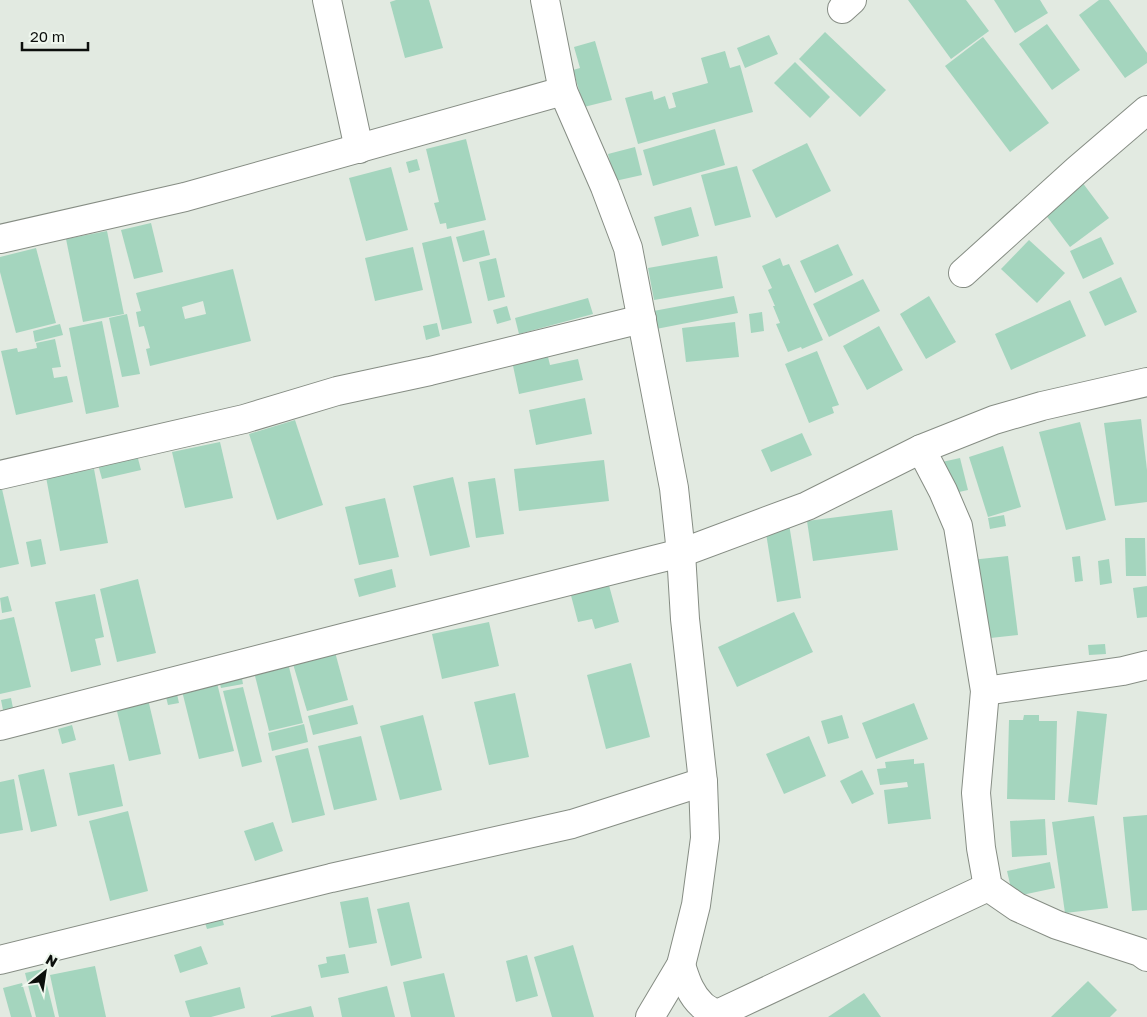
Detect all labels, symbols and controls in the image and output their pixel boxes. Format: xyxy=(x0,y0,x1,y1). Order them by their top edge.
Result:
scale bar xyxy=(22,20,89,52)
text: 20 m xyxy=(30,27,65,45)
north arrow xyxy=(20,947,70,997)
text: N xyxy=(43,950,61,970)

